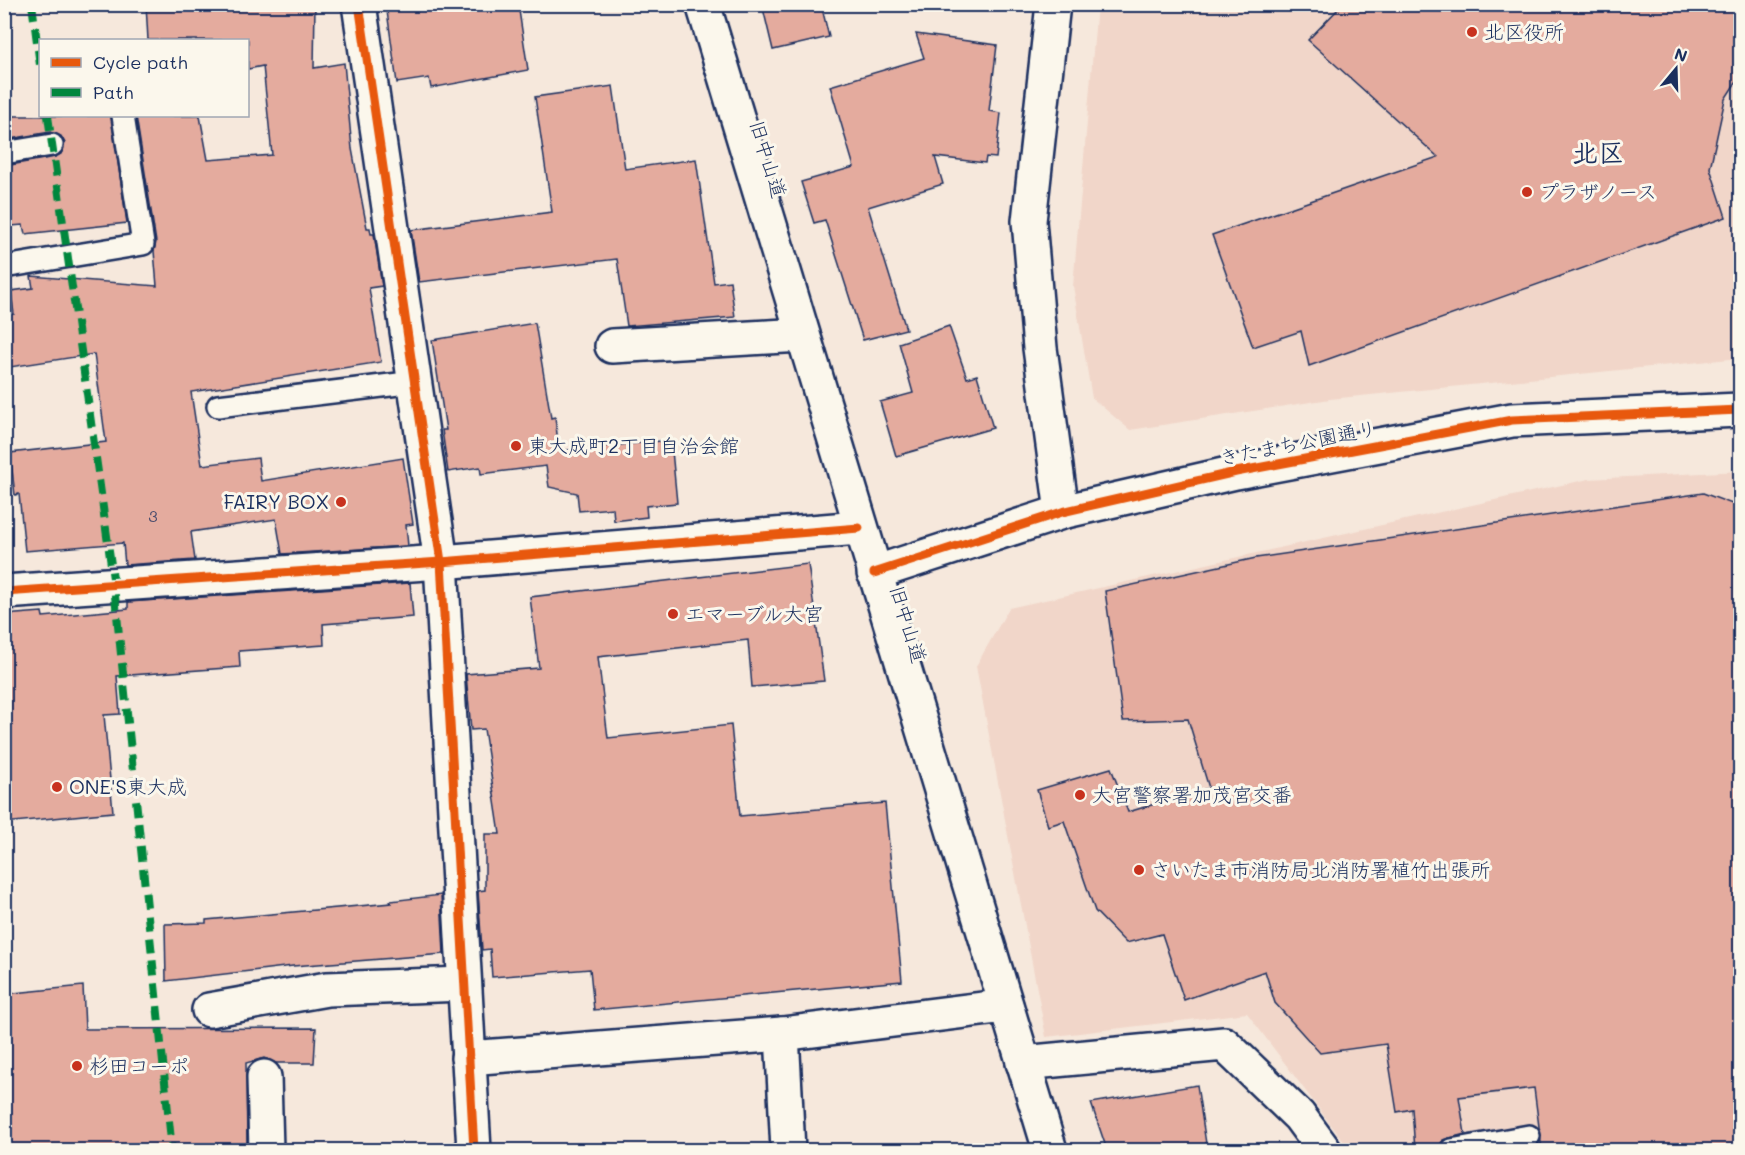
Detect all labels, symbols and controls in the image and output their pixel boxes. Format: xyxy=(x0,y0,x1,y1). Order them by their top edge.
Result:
place label: 北区役所 xyxy=(1484,18,1564,44)
marker: 北区役所 xyxy=(1465,25,1479,39)
legend xyxy=(39,39,249,117)
north arrow xyxy=(1646,39,1706,99)
text: N xyxy=(1672,42,1690,66)
text: Cycle path xyxy=(93,50,188,74)
text: Path xyxy=(93,80,133,104)
street label: 旧中山道 xyxy=(745,117,793,201)
district label: 北区 xyxy=(1572,135,1624,169)
place label: プラザノース xyxy=(1539,178,1657,204)
marker: プラザノース xyxy=(1520,185,1534,199)
street label: きたまち公園通り xyxy=(1217,414,1379,470)
place label: 東大成町2丁目自治会館 xyxy=(528,432,739,458)
marker: 東大成町2丁目自治会館 xyxy=(509,439,523,453)
place label: FAIRY BOX xyxy=(224,488,329,514)
marker: FAIRY BOX xyxy=(334,495,348,509)
house number: 3 xyxy=(148,505,158,526)
street label: 旧中山道 xyxy=(885,582,933,666)
place label: エマーブル大宮 xyxy=(685,600,823,626)
marker: エマーブル大宮 xyxy=(666,607,680,621)
place label: ONE'S東大成 xyxy=(69,773,187,799)
marker: ONE'S東大成 xyxy=(50,780,64,794)
place label: 大宮警察署加茂宮交番 xyxy=(1092,781,1292,807)
marker: 大宮警察署加茂宮交番 xyxy=(1073,788,1087,802)
place label: さいたま市消防局北消防署植竹出張所 xyxy=(1151,856,1490,882)
marker: さいたま市消防局北消防署植竹出張所 xyxy=(1132,863,1146,877)
place label: 杉田コーポ xyxy=(89,1052,189,1078)
marker: 杉田コーポ xyxy=(70,1059,84,1073)

